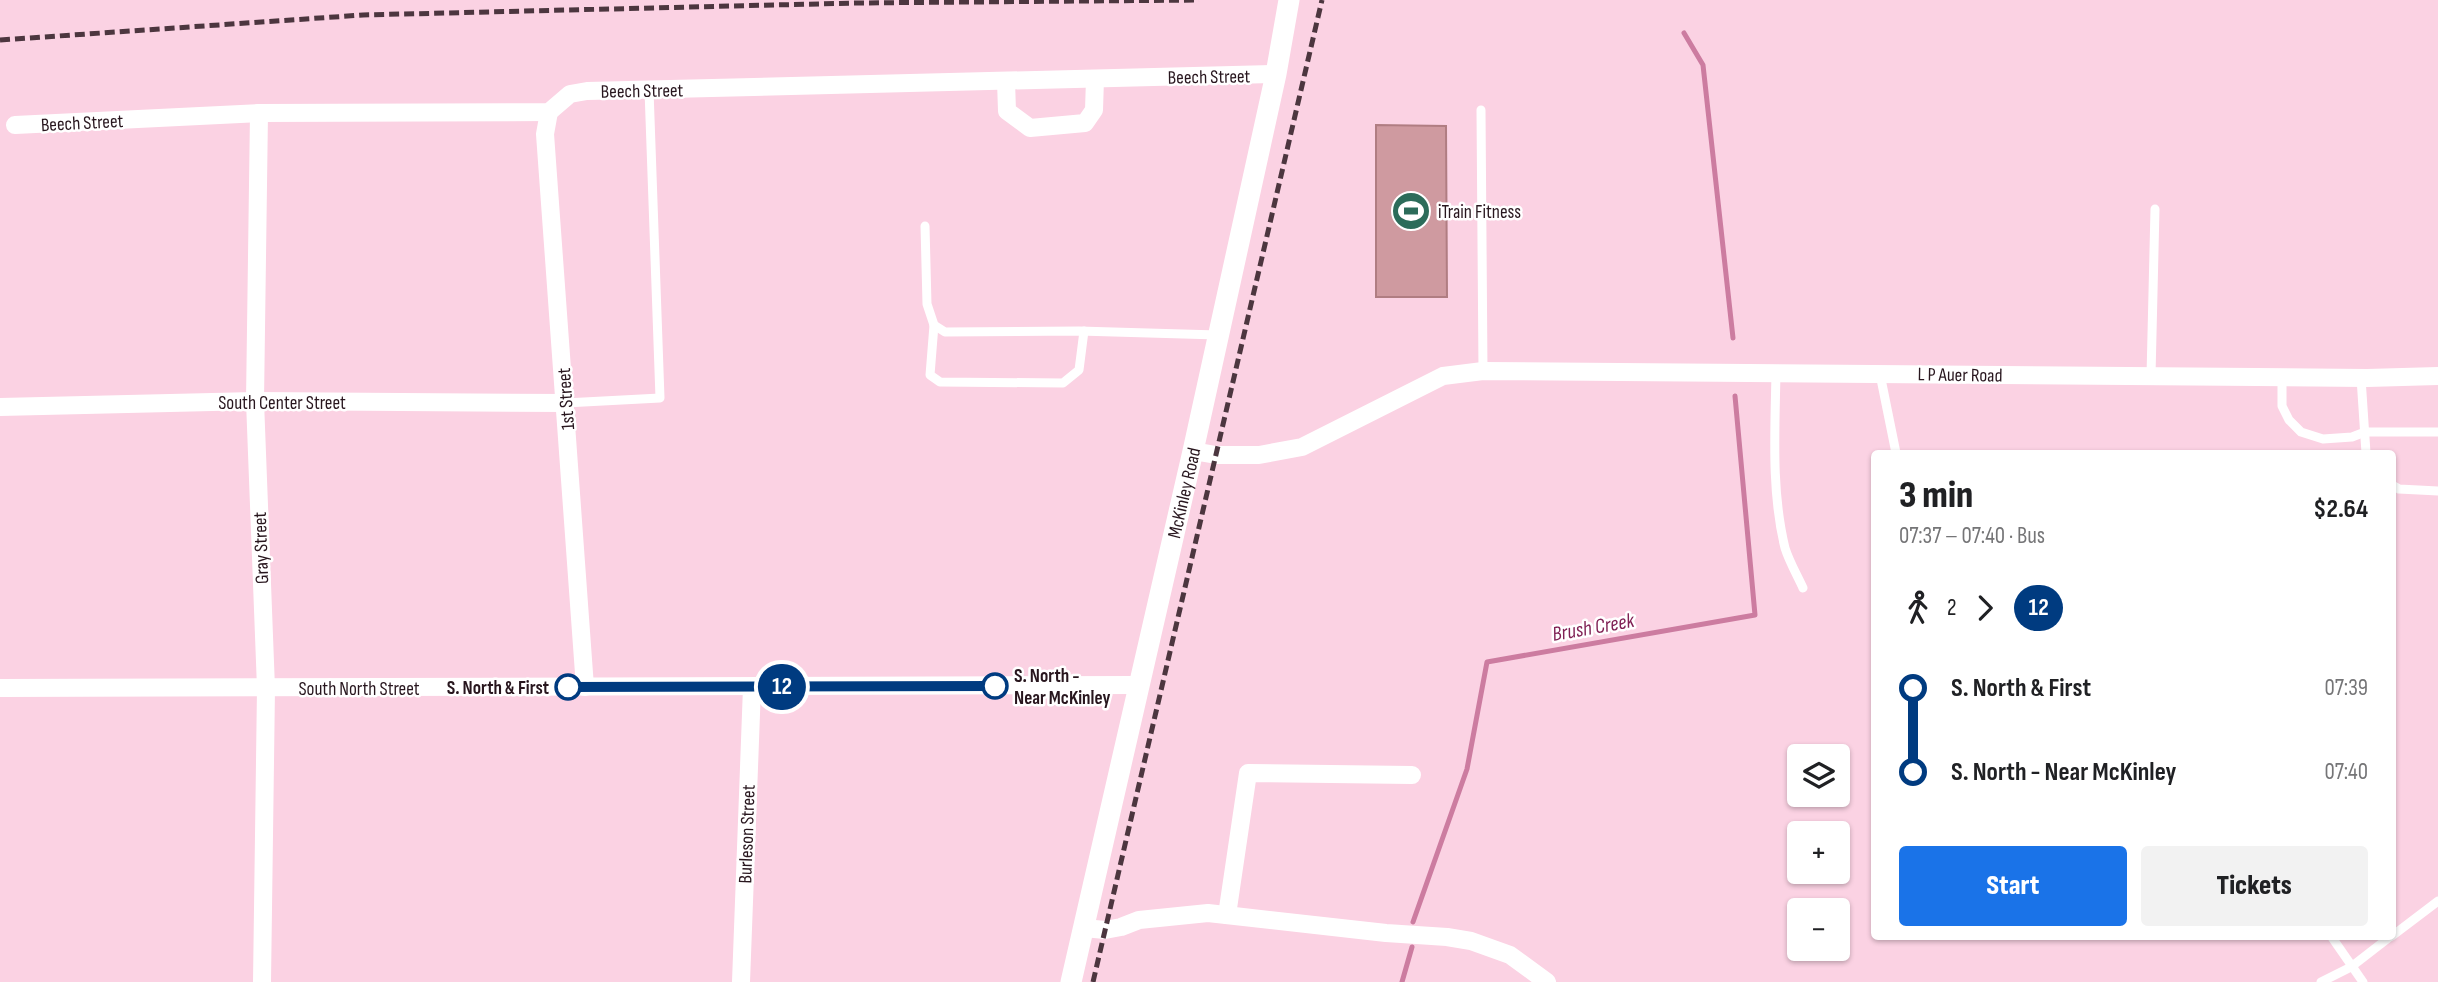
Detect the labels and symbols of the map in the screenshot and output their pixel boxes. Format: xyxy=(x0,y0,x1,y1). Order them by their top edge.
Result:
street label: Beech Street xyxy=(1168,65,1251,90)
street label: Beech Street xyxy=(601,79,684,104)
street label: Beech Street xyxy=(40,110,124,137)
sports icon: iTrain Fitness xyxy=(1390,190,1432,232)
place label: iTrain Fitness xyxy=(1438,201,1521,224)
street label: L P Auer Road xyxy=(1917,363,2003,388)
street label: 1st Street xyxy=(553,367,580,431)
street label: South Center Street xyxy=(218,392,346,415)
street label: McKinley Road xyxy=(1163,445,1206,541)
street label: Gray Street xyxy=(249,511,274,584)
water label: Brush Creek xyxy=(1550,608,1637,647)
line badge: 12 xyxy=(750,664,814,710)
place label: S. North - Near McKinley xyxy=(1014,665,1110,710)
marker: S. North - Near McKinley xyxy=(982,673,1008,699)
marker: S. North & First xyxy=(555,674,581,700)
place label: S. North & First xyxy=(447,677,549,700)
street label: South North Street xyxy=(298,678,420,701)
street label: Burleson Street xyxy=(734,784,761,884)

